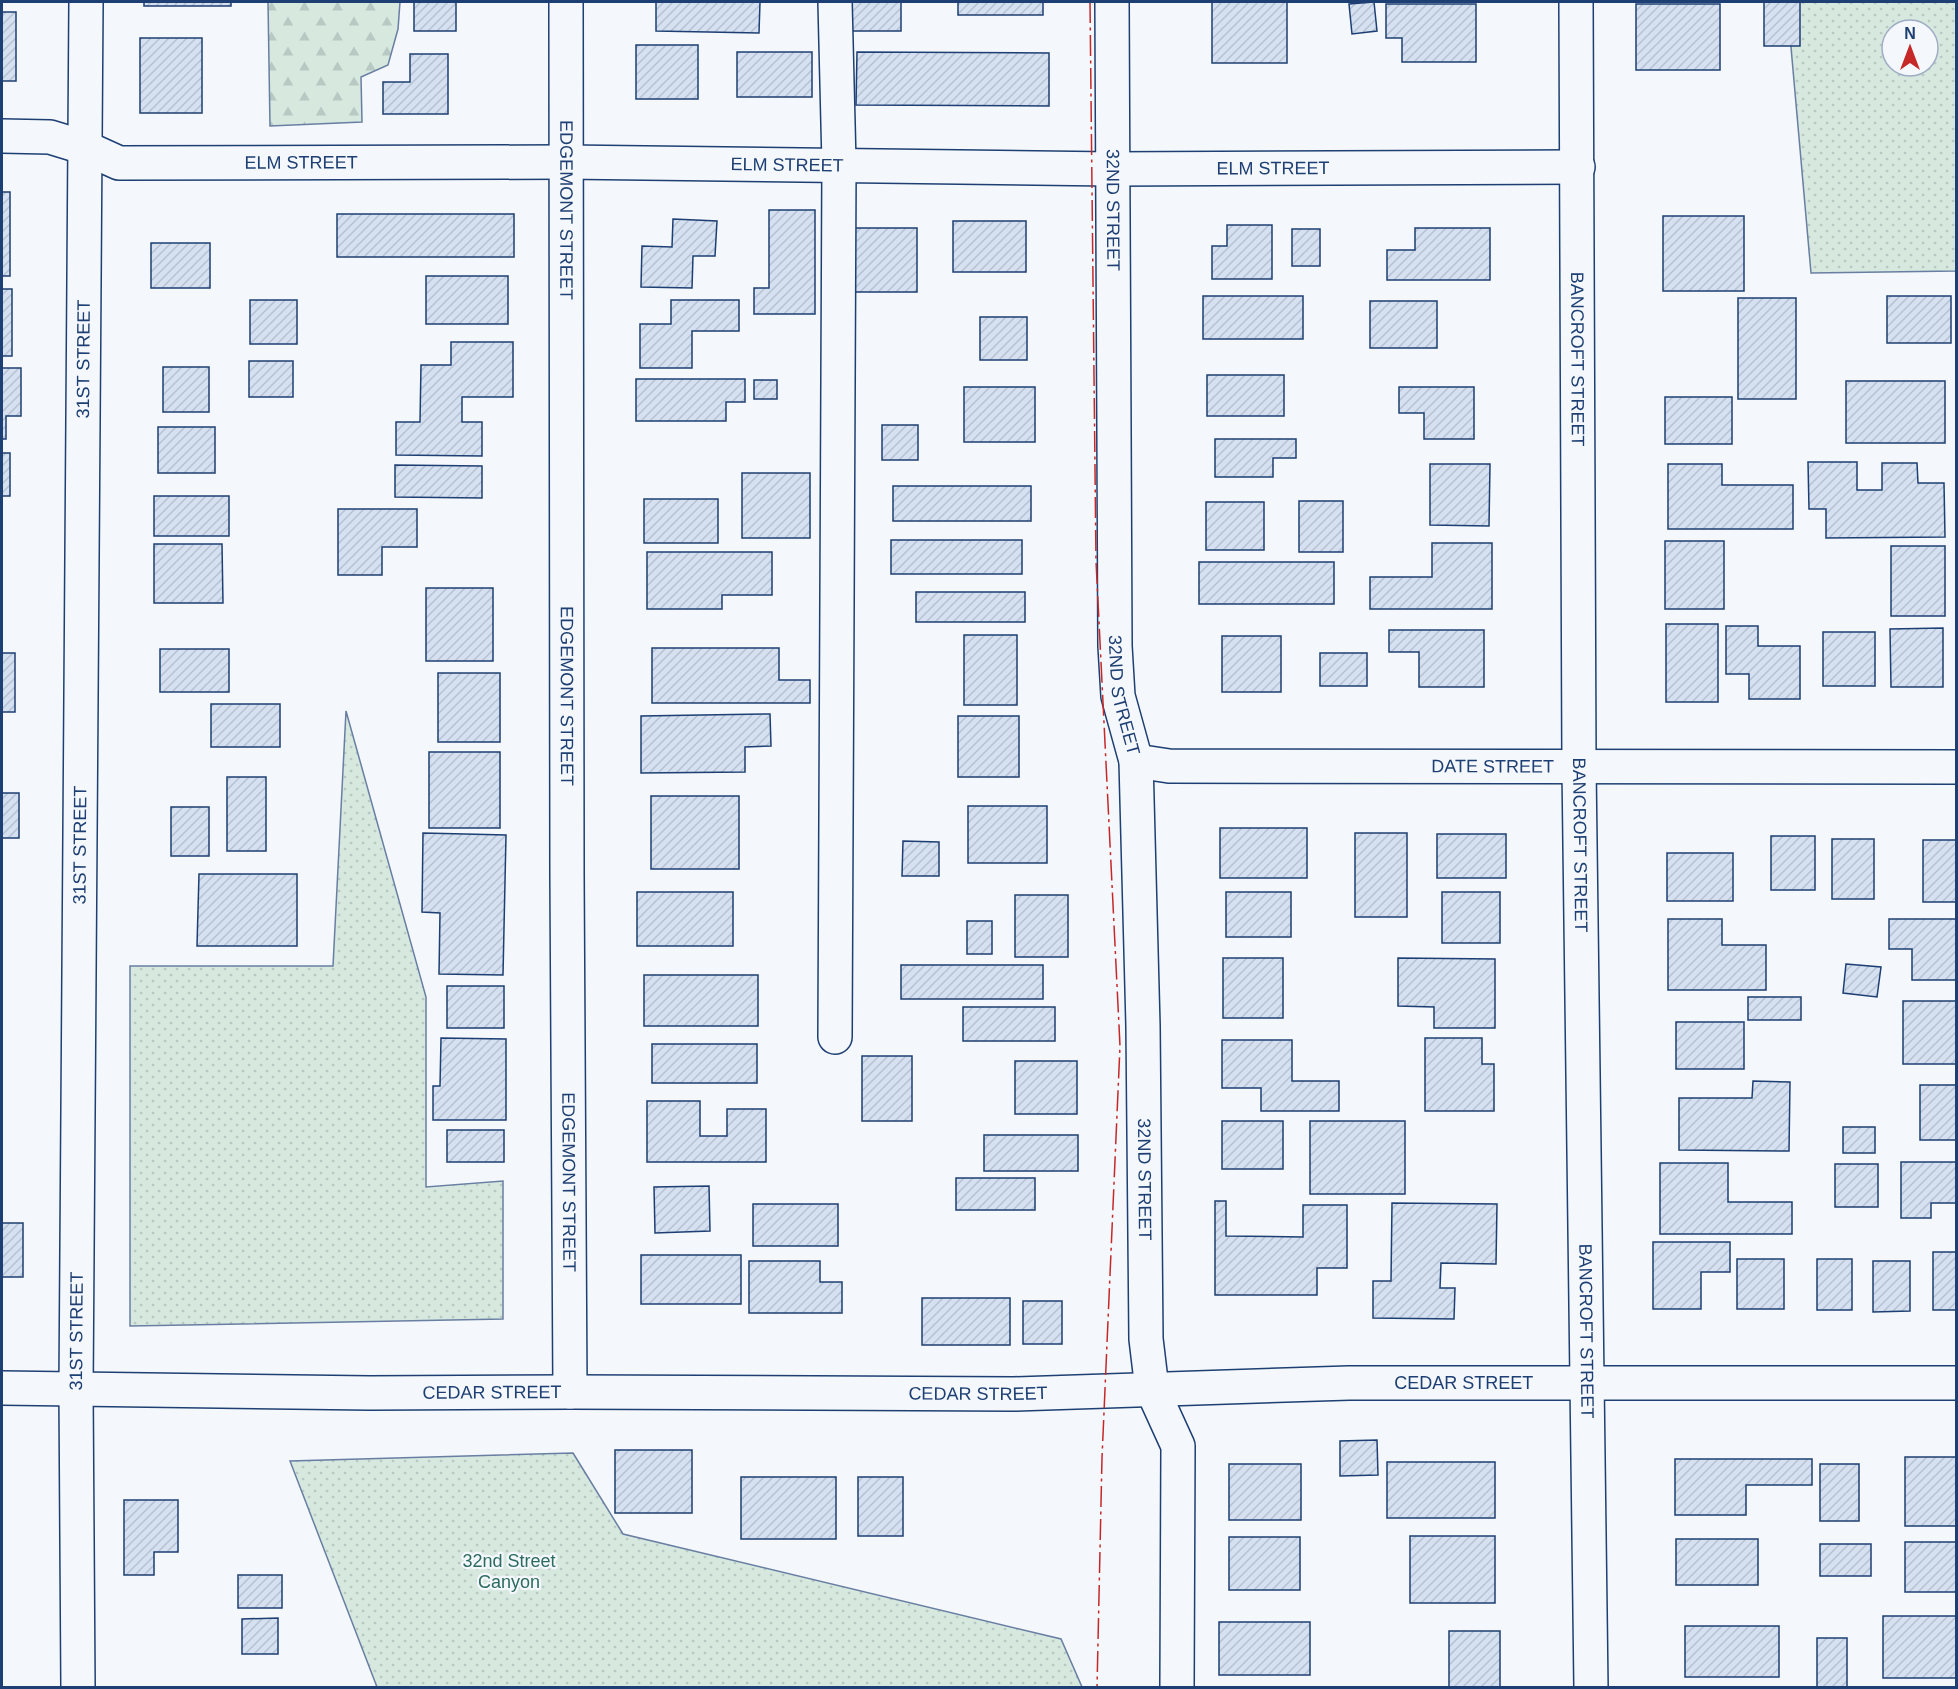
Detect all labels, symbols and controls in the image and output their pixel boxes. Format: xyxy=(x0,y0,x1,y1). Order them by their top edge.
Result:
north arrow xyxy=(1880,18,1940,78)
text: N xyxy=(1904,25,1916,42)
street label: EDGEMONT STREET xyxy=(556,120,576,300)
street label: 32ND STREET xyxy=(1103,149,1123,271)
street label: ELM STREET xyxy=(245,152,358,173)
street label: ELM STREET xyxy=(730,154,844,176)
street label: ELM STREET xyxy=(1216,158,1330,179)
street label: BANCROFT STREET xyxy=(1567,272,1588,446)
street label: 31ST STREET xyxy=(73,300,94,418)
street label: EDGEMONT STREET xyxy=(557,606,577,786)
street label: 32ND STREET xyxy=(1105,635,1144,757)
street label: DATE STREET xyxy=(1431,756,1554,776)
street label: BANCROFT STREET xyxy=(1569,758,1591,933)
street label: 31ST STREET xyxy=(69,786,90,904)
street label: EDGEMONT STREET xyxy=(558,1092,579,1272)
street label: 32ND STREET xyxy=(1134,1118,1155,1240)
street label: BANCROFT STREET xyxy=(1575,1243,1597,1418)
street label: 31ST STREET xyxy=(66,1272,87,1390)
street label: CEDAR STREET xyxy=(1394,1373,1533,1393)
street label: CEDAR STREET xyxy=(422,1382,562,1403)
street label: CEDAR STREET xyxy=(908,1383,1048,1404)
park label: 32nd Street Canyon xyxy=(462,1551,556,1592)

